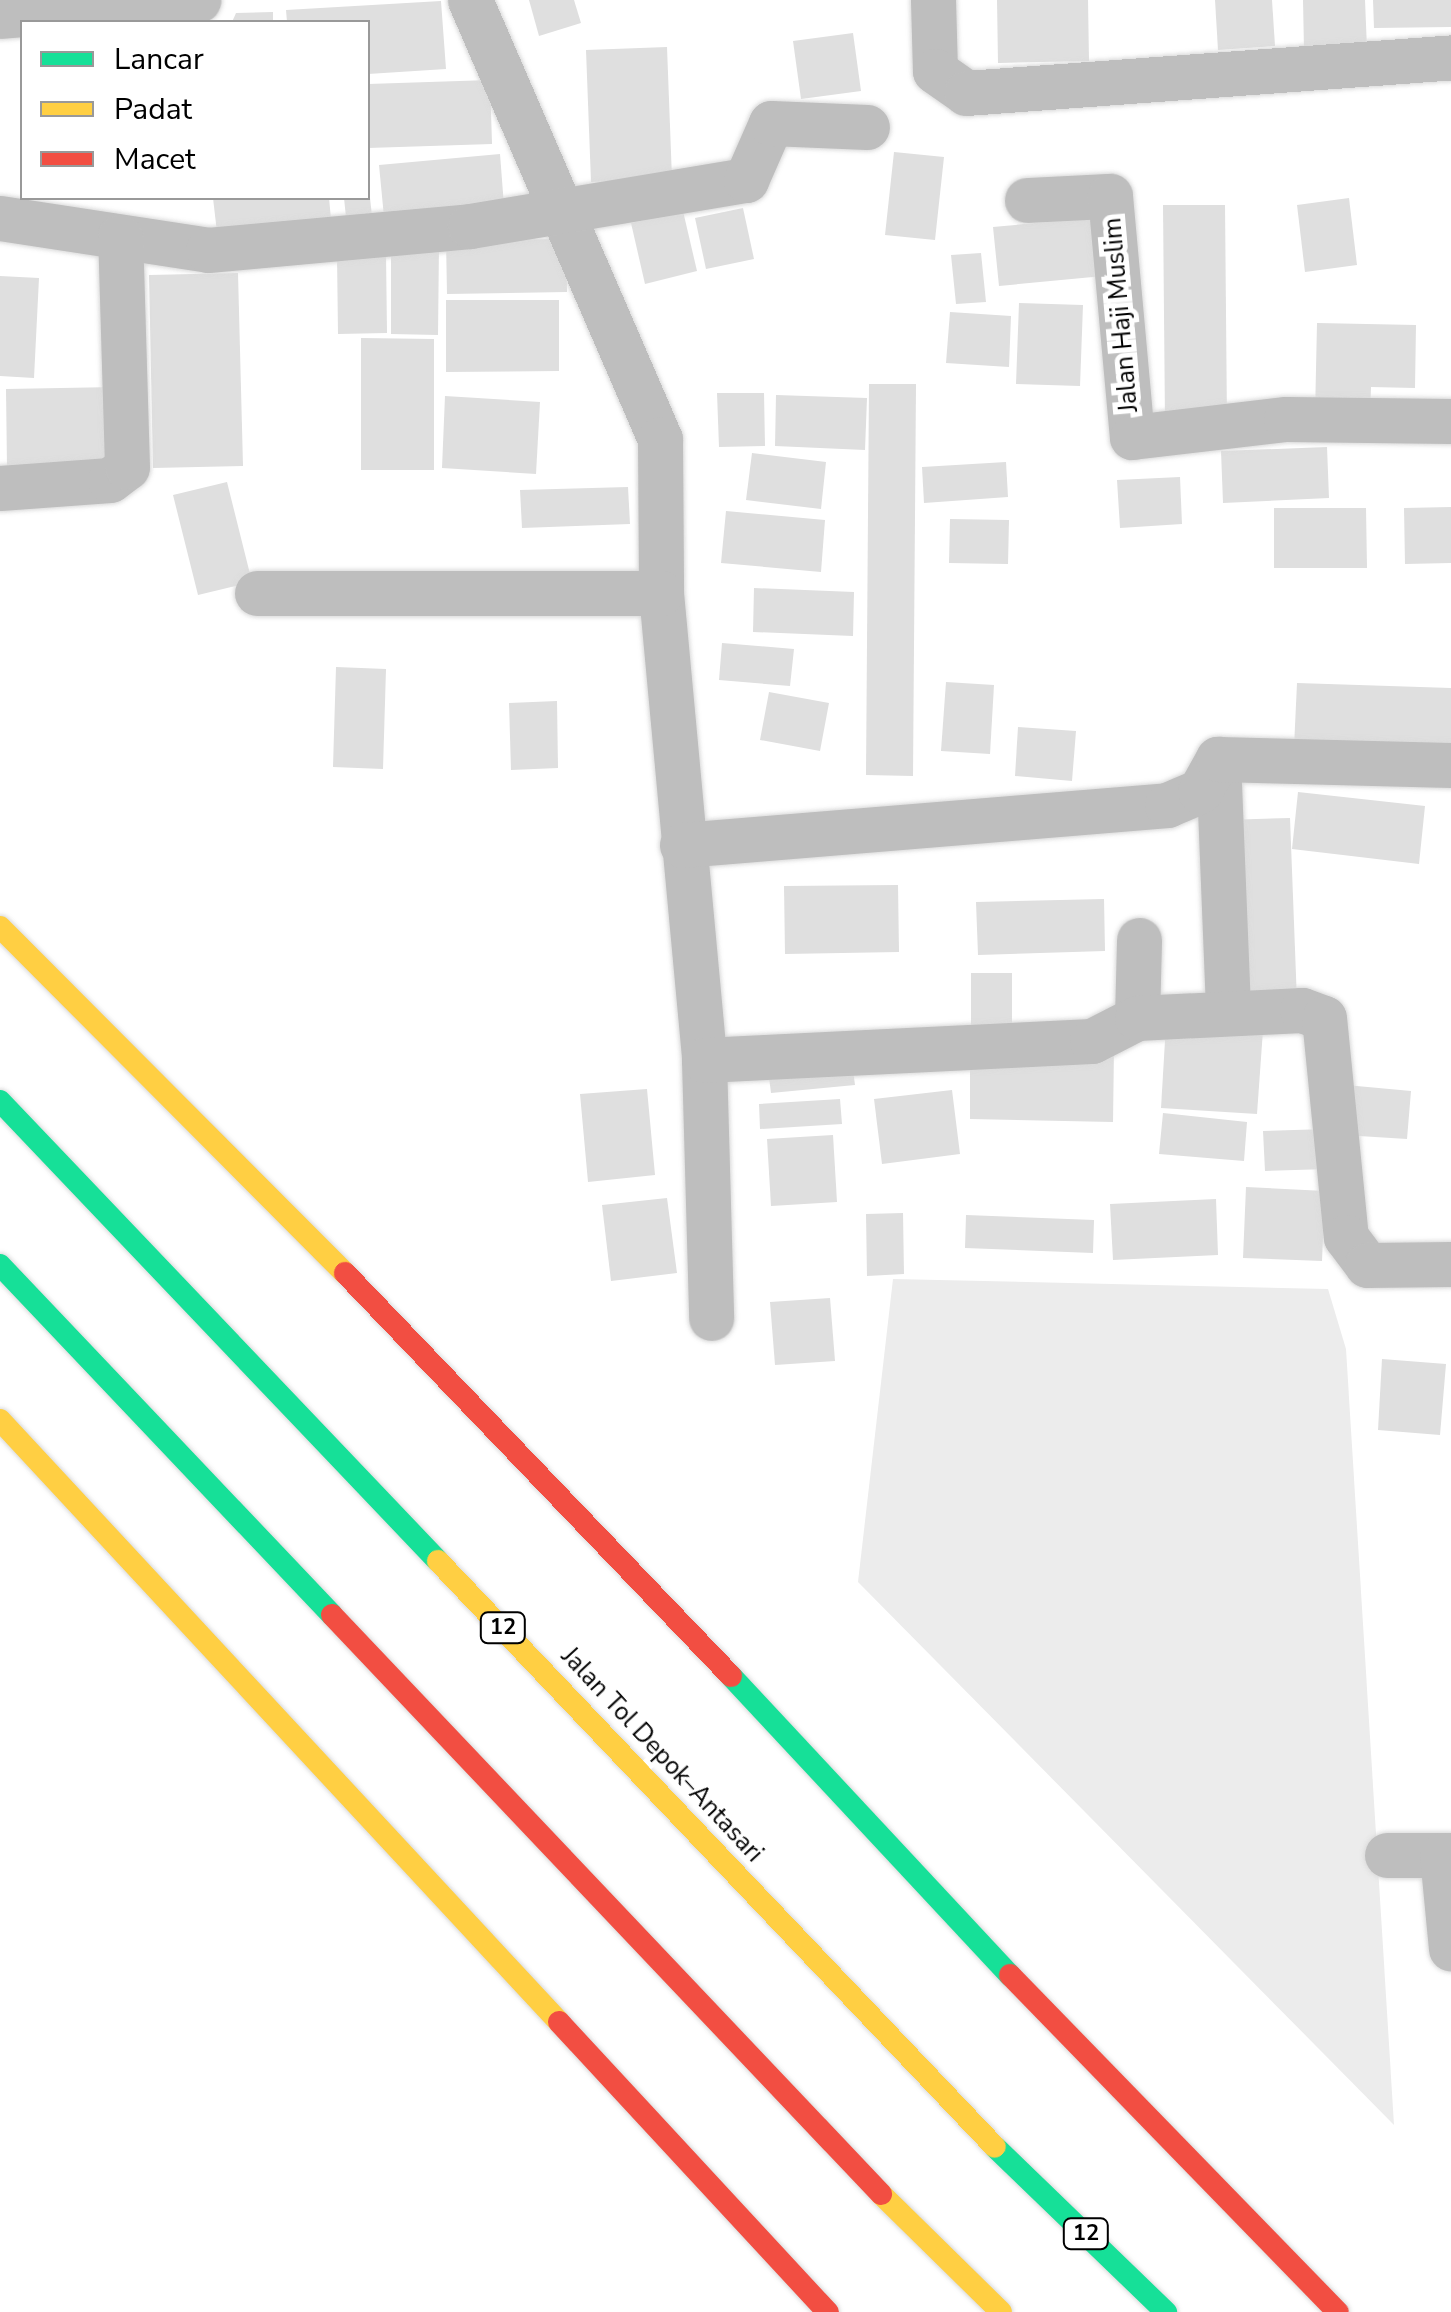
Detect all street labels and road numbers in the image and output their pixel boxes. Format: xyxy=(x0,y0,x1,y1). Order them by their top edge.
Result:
street label: Jalan Haji Muslim xyxy=(1098,217,1144,413)
road number: 12 xyxy=(478,1611,528,1645)
street label: Jalan Tol Depok–Antasari xyxy=(555,1642,769,1868)
road number: 12 xyxy=(1061,2217,1111,2251)

